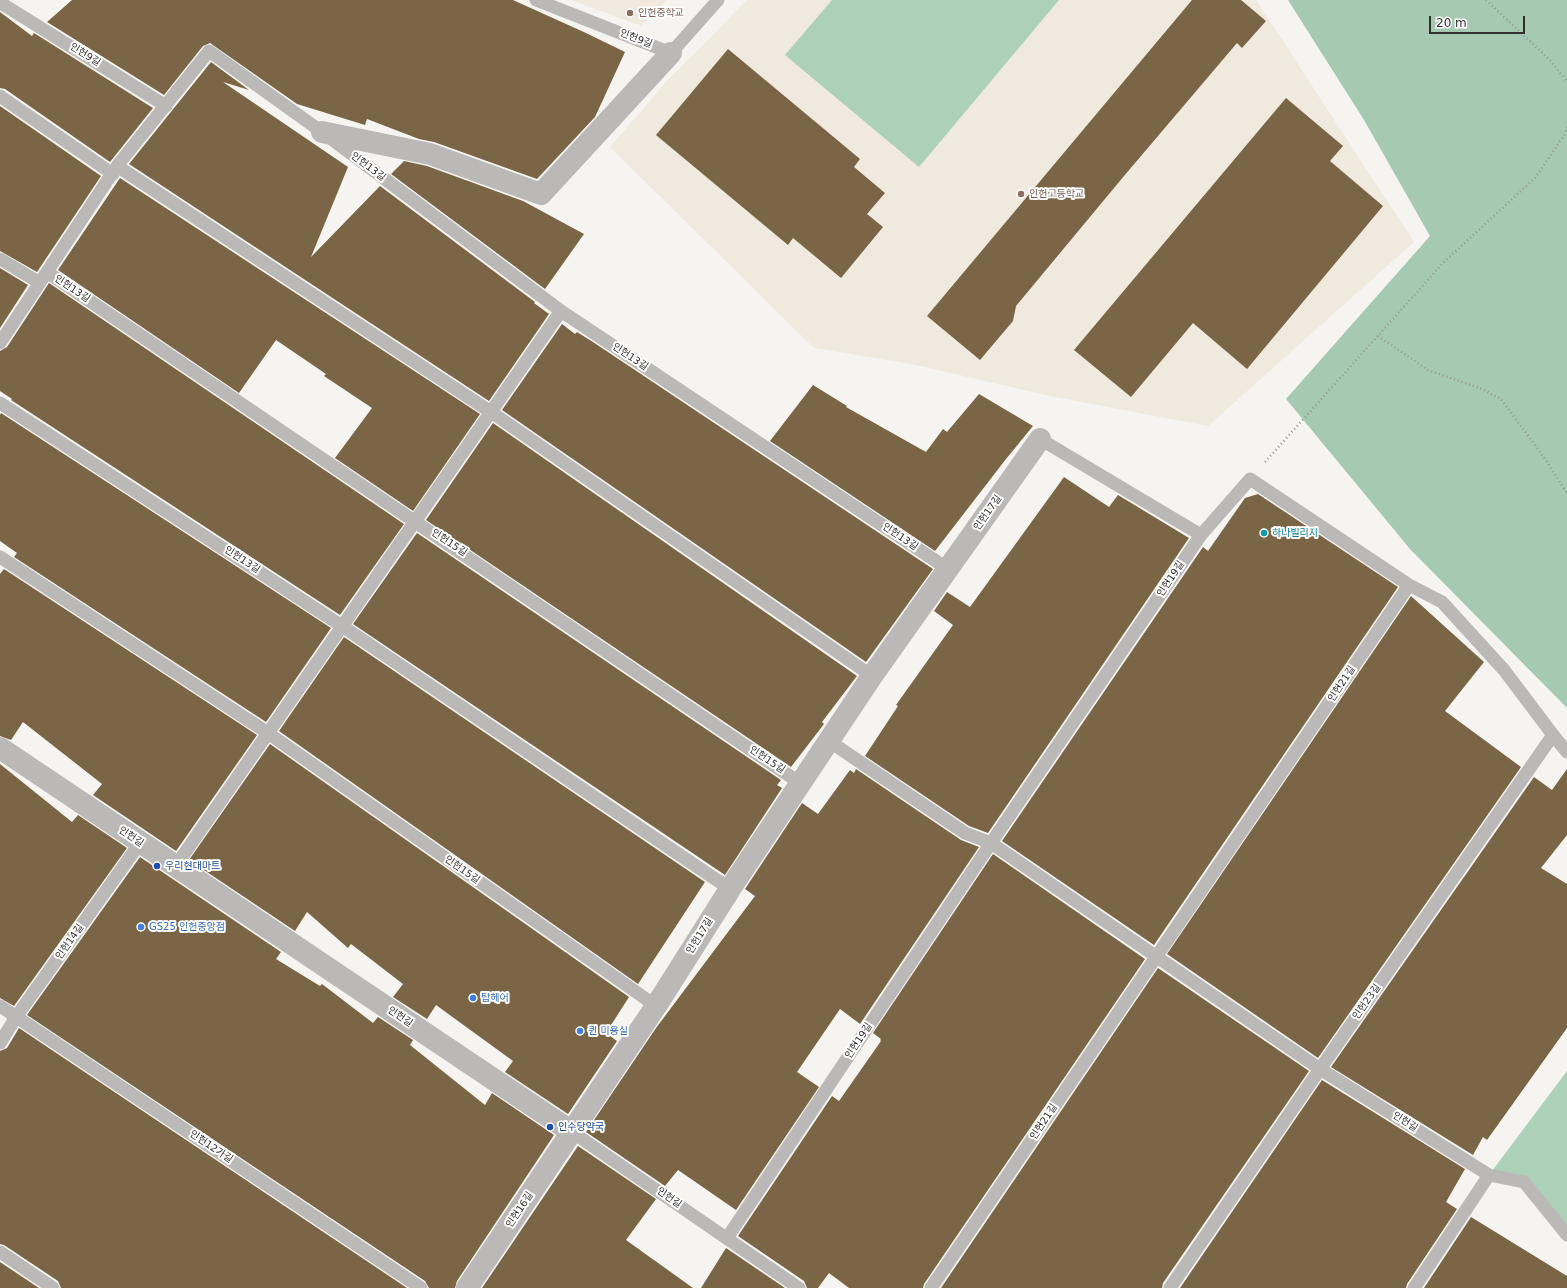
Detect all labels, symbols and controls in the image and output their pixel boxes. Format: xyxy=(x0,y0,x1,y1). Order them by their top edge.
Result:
place label: 인헌중학교 xyxy=(638,7,684,19)
marker: 인헌중학교 xyxy=(625,8,635,18)
scale bar xyxy=(1431,8,1527,34)
text: 20 m xyxy=(1436,16,1467,30)
street label: 인헌9길 xyxy=(618,27,654,51)
street label: 인헌9길 xyxy=(67,41,103,69)
street label: 인헌13길 xyxy=(348,150,388,184)
place label: 인헌고등학교 xyxy=(1029,188,1084,200)
marker: 인헌고등학교 xyxy=(1016,189,1026,199)
street label: 인헌13길 xyxy=(52,273,92,305)
street label: 인헌13길 xyxy=(610,341,650,373)
street label: 인헌17길 xyxy=(972,493,1004,533)
street label: 인헌13길 xyxy=(880,521,920,553)
street label: 인헌15길 xyxy=(429,527,469,559)
place label: 하나빌리지 xyxy=(1272,527,1318,539)
marker: 하나빌리지 xyxy=(1259,528,1269,538)
street label: 인헌13길 xyxy=(222,544,262,576)
street label: 인헌19길 xyxy=(1155,559,1187,599)
street label: 인헌21길 xyxy=(1326,664,1358,704)
street label: 인헌15길 xyxy=(747,744,787,776)
street label: 인헌길 xyxy=(116,824,146,850)
street label: 인헌15길 xyxy=(442,854,482,886)
place label: 우리현대마트 xyxy=(165,860,220,872)
marker: 우리현대마트 xyxy=(152,861,162,871)
street label: 인헌17길 xyxy=(684,916,716,956)
place label: GS25 인헌중앙점 xyxy=(149,921,225,933)
street label: 인헌14길 xyxy=(54,922,86,962)
marker: GS25 인헌중앙점 xyxy=(136,922,146,932)
street label: 인헌23길 xyxy=(1351,982,1383,1022)
place label: 탑헤어 xyxy=(481,992,509,1004)
marker: 탑헤어 xyxy=(468,993,478,1003)
street label: 인헌길 xyxy=(385,1004,415,1030)
street label: 인헌19길 xyxy=(843,1021,875,1061)
place label: 퀸 미용실 xyxy=(588,1025,628,1037)
marker: 퀸 미용실 xyxy=(575,1026,585,1036)
street label: 인헌21길 xyxy=(1028,1102,1060,1142)
street label: 인헌길 xyxy=(1390,1110,1420,1134)
place label: 인수당약국 xyxy=(558,1121,604,1133)
marker: 인수당약국 xyxy=(545,1122,555,1132)
street label: 인헌12가길 xyxy=(187,1128,235,1166)
street label: 인헌길 xyxy=(654,1185,684,1211)
street label: 인헌16길 xyxy=(504,1190,536,1230)

